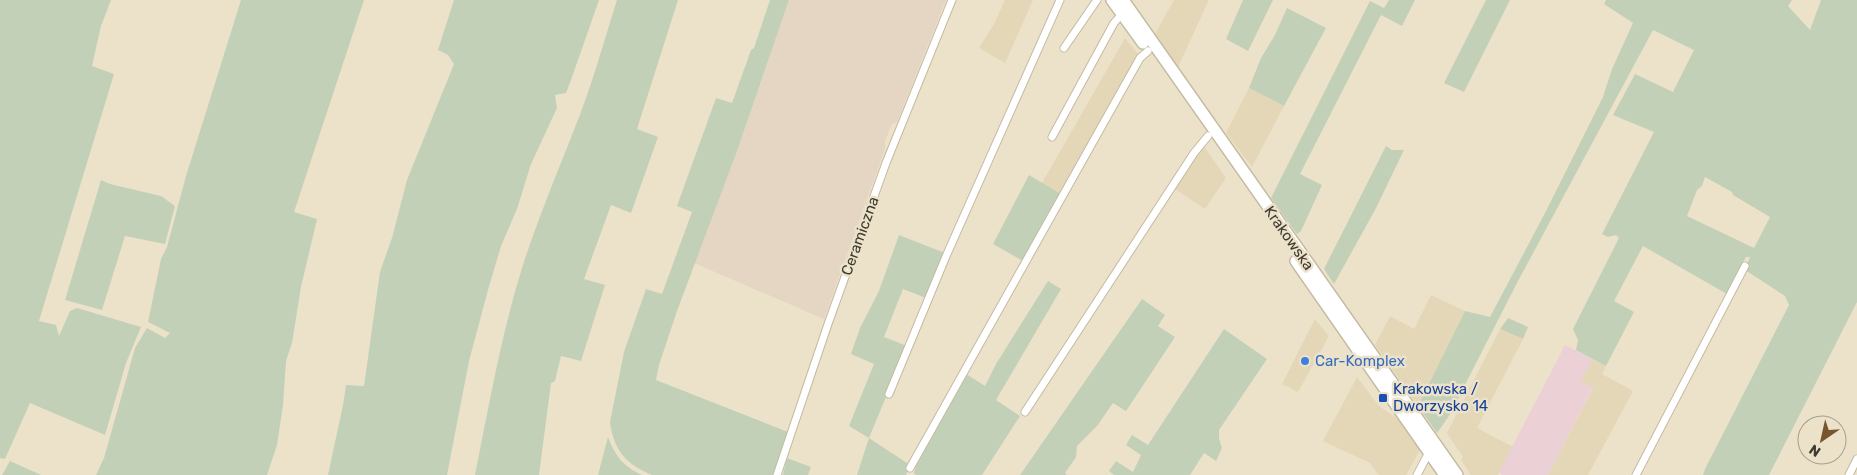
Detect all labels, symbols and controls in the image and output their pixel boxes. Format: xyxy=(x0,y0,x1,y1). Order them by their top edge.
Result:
street label: Ceramiczna xyxy=(837,194,883,278)
street label: Krakowska xyxy=(1260,203,1318,273)
place label: Car-Komplex xyxy=(1315,352,1405,370)
marker: Car-Komplex xyxy=(1299,355,1311,367)
place label: Krakowska / Dworzysko 14 xyxy=(1393,380,1488,415)
marker: Krakowska / Dworzysko 14 xyxy=(1377,392,1389,404)
north arrow xyxy=(1797,415,1847,465)
text: N xyxy=(1806,440,1824,460)

